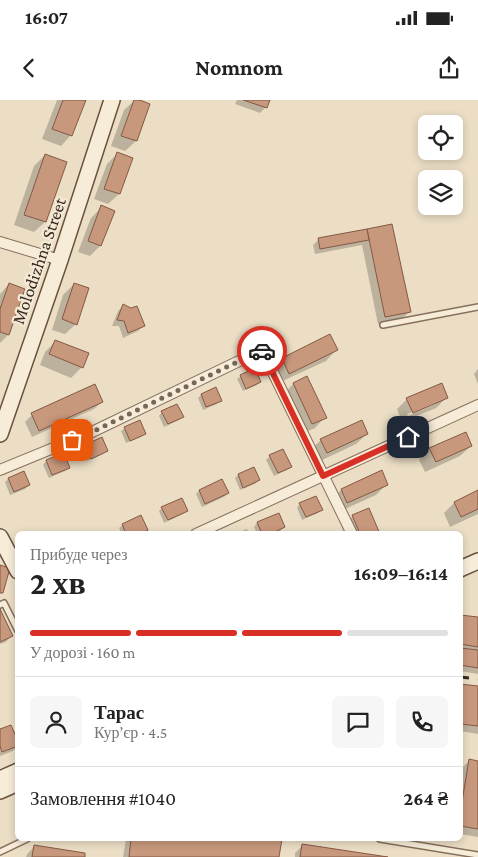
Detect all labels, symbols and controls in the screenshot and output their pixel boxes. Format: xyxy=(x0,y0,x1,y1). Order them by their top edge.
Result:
text: 16:07 xyxy=(25,7,68,28)
icon: back xyxy=(15,54,43,82)
icon: share xyxy=(435,54,463,82)
text: Nomnom xyxy=(195,55,283,80)
map controls xyxy=(418,115,463,215)
button: locate xyxy=(418,115,463,160)
button: layers xyxy=(418,170,463,215)
street label: Molodizhna Street xyxy=(8,194,70,327)
courier xyxy=(237,326,287,376)
icon: car xyxy=(248,337,276,365)
pin xyxy=(387,416,429,458)
pin xyxy=(51,419,93,461)
icon: home xyxy=(394,423,422,451)
icon: bag xyxy=(58,426,86,454)
text: Прибуде через xyxy=(30,546,128,563)
text: 16:09–16:14 xyxy=(354,563,448,584)
text: 2 хв xyxy=(30,565,86,601)
text: У дорозі · 160 m xyxy=(30,644,135,661)
button: person xyxy=(30,696,82,748)
button: chat xyxy=(332,696,384,748)
button: phone xyxy=(396,696,448,748)
text: Тарас xyxy=(94,702,144,723)
text: Кур’єр · 4.5 xyxy=(94,724,167,741)
text: Замовлення #1040 xyxy=(30,788,176,809)
text: 264 ₴ xyxy=(403,788,448,809)

